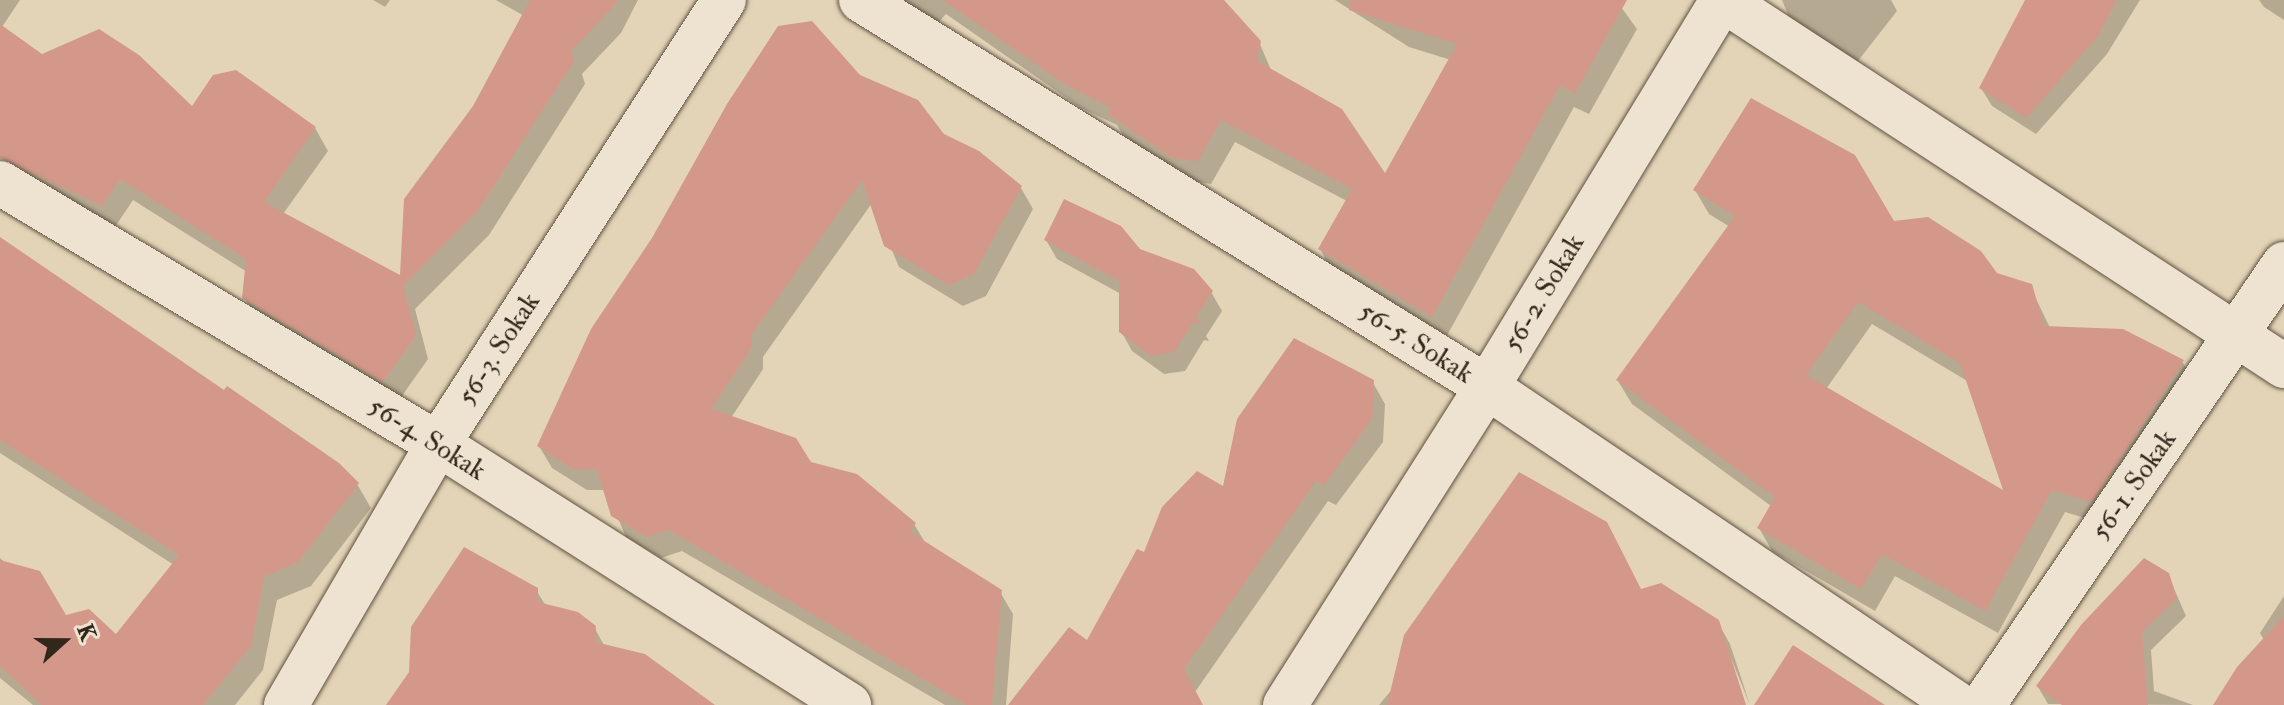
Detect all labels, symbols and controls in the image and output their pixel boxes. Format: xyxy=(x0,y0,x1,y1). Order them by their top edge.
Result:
street label: 56-2. Sokak xyxy=(1496,228,1592,358)
street label: 56-3. Sokak xyxy=(450,286,548,412)
street label: 56-5. Sokak xyxy=(1353,295,1479,391)
street label: 56-4. Sokak xyxy=(362,390,492,488)
street label: 56-1. Sokak xyxy=(2084,424,2184,546)
north arrow xyxy=(24,601,104,681)
text: K xyxy=(71,620,102,645)

